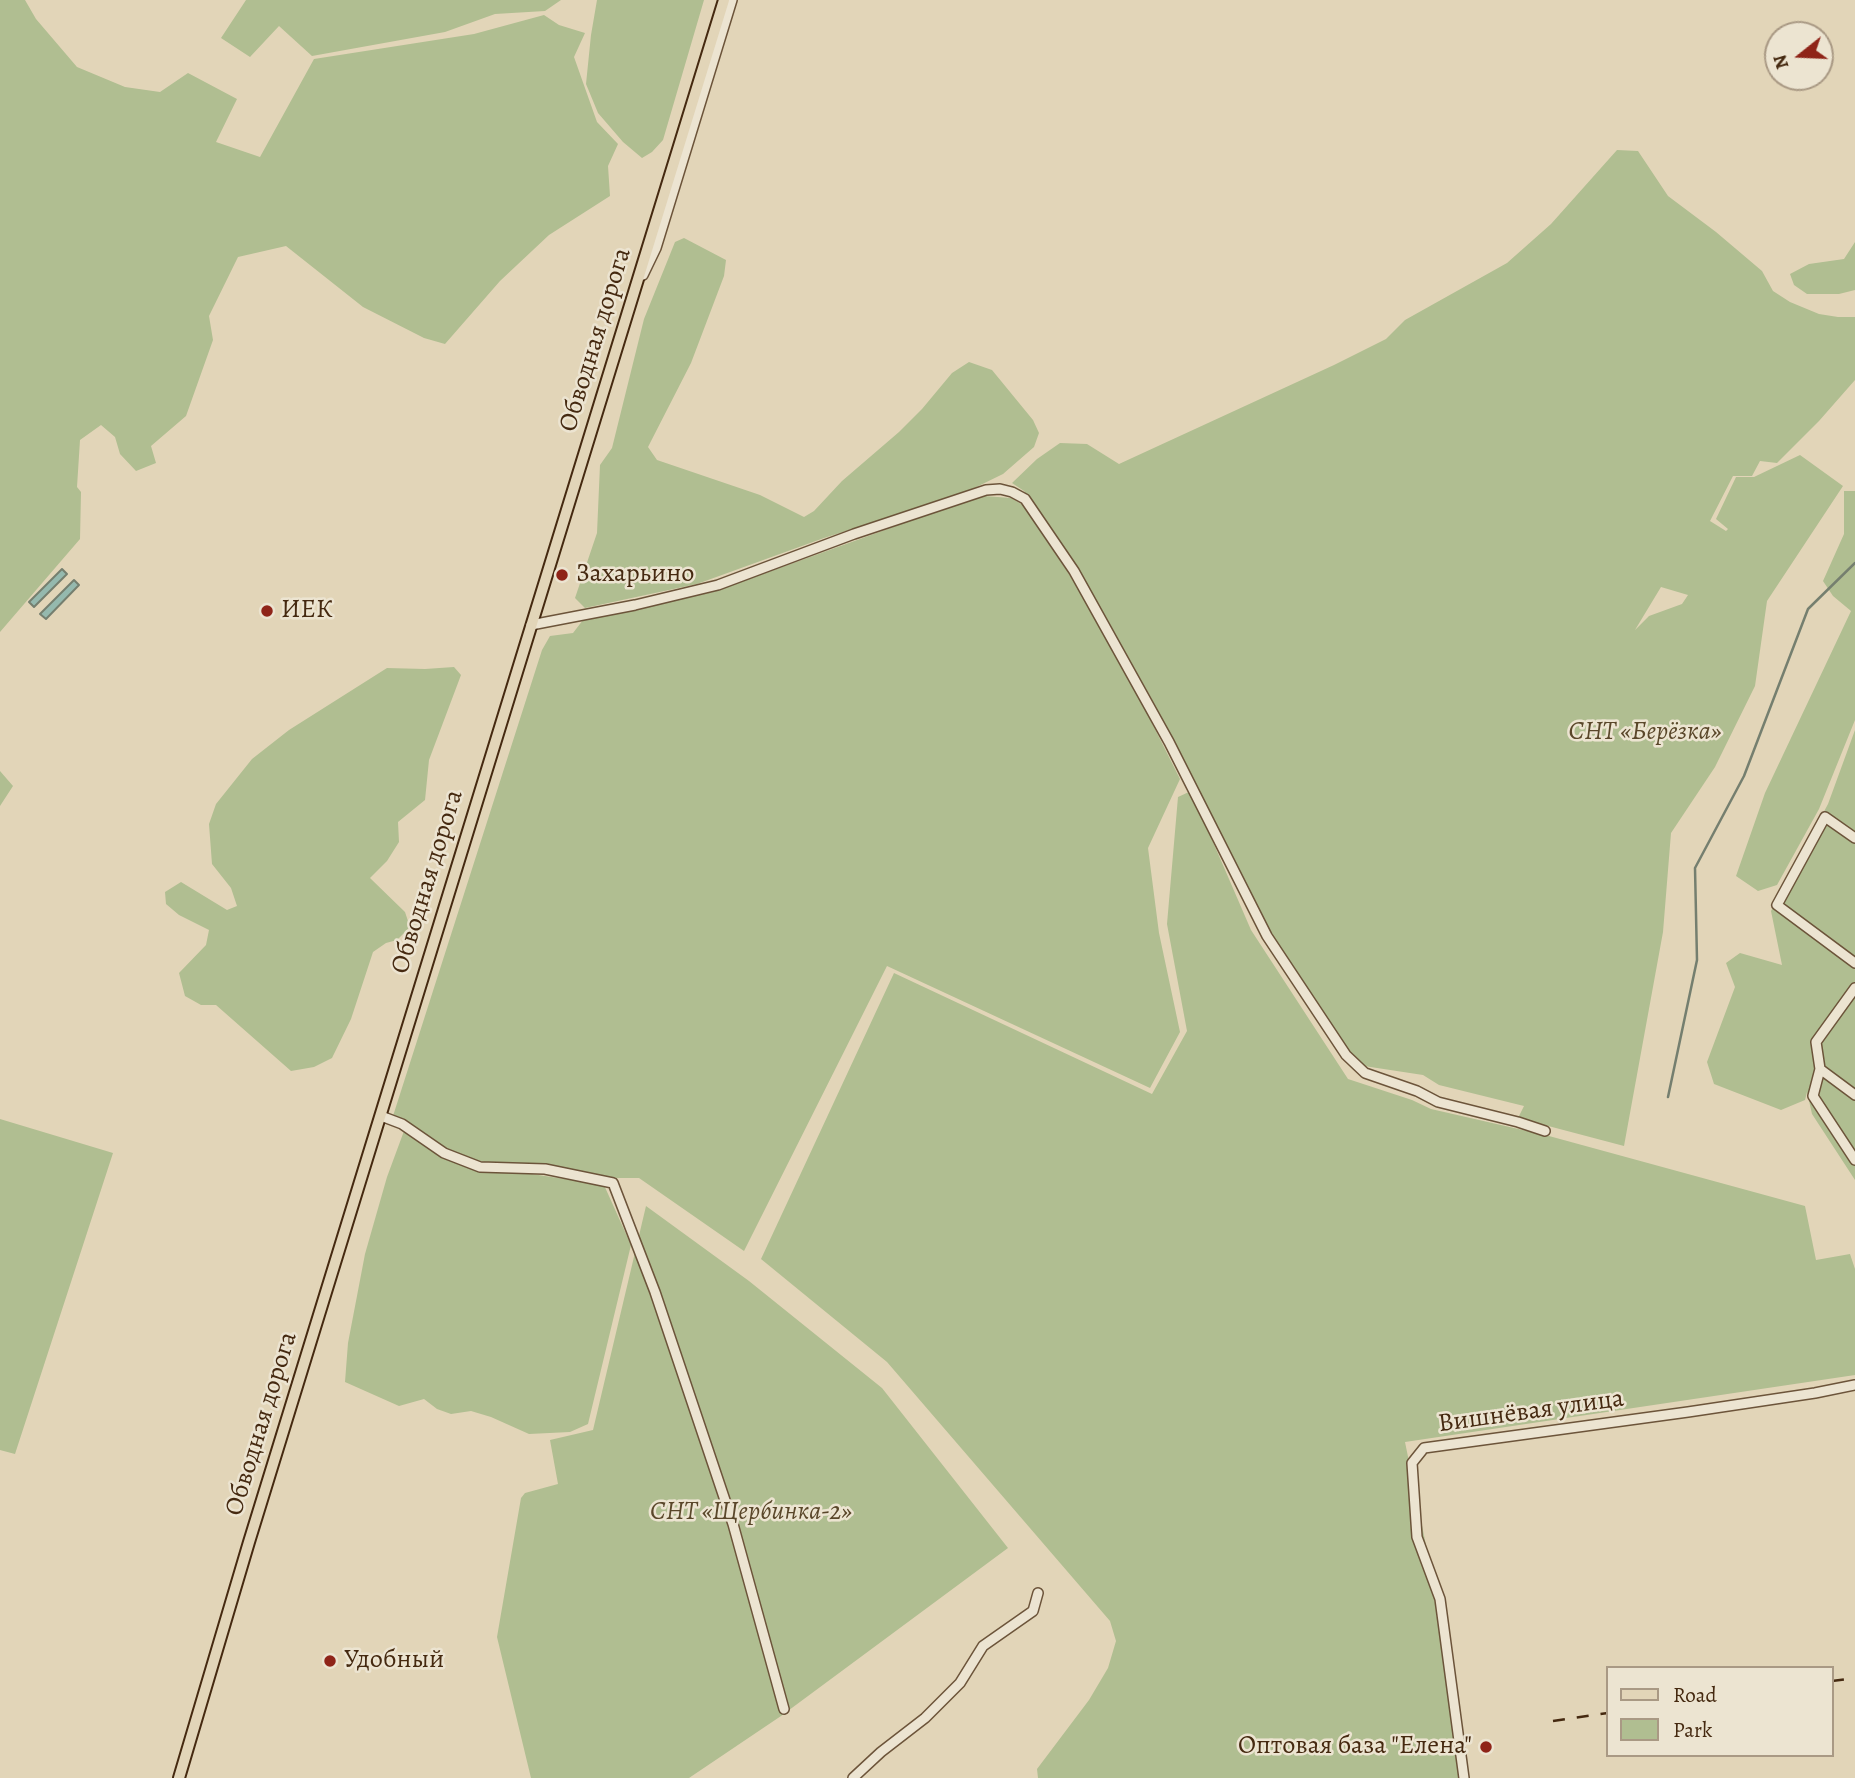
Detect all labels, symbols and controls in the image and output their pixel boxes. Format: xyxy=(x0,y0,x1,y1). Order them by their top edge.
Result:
north arrow xyxy=(1764,21,1834,91)
text: N xyxy=(1766,51,1795,72)
street label: Обводная дорога xyxy=(553,244,639,436)
place label: Захарьино xyxy=(576,559,695,591)
marker: Захарьино xyxy=(554,567,570,583)
place label: ИЕК xyxy=(281,595,333,627)
marker: ИЕК xyxy=(259,603,275,619)
park label: СНТ «Берёзка» xyxy=(1569,717,1721,749)
street label: Обводная дорога xyxy=(385,786,471,978)
street label: Обводная дорога xyxy=(219,1328,305,1520)
street label: Вишнёвая улица xyxy=(1436,1384,1626,1440)
park label: СНТ «Щербинка-2» xyxy=(650,1497,852,1529)
place label: Удобный xyxy=(344,1645,444,1677)
marker: Удобный xyxy=(322,1653,338,1669)
legend xyxy=(1606,1666,1834,1757)
text: Road xyxy=(1673,1681,1717,1709)
text: Park xyxy=(1673,1716,1712,1744)
place label: Оптовая база "Елена" xyxy=(1238,1731,1472,1763)
marker: Оптовая база "Елена" xyxy=(1478,1739,1494,1755)

